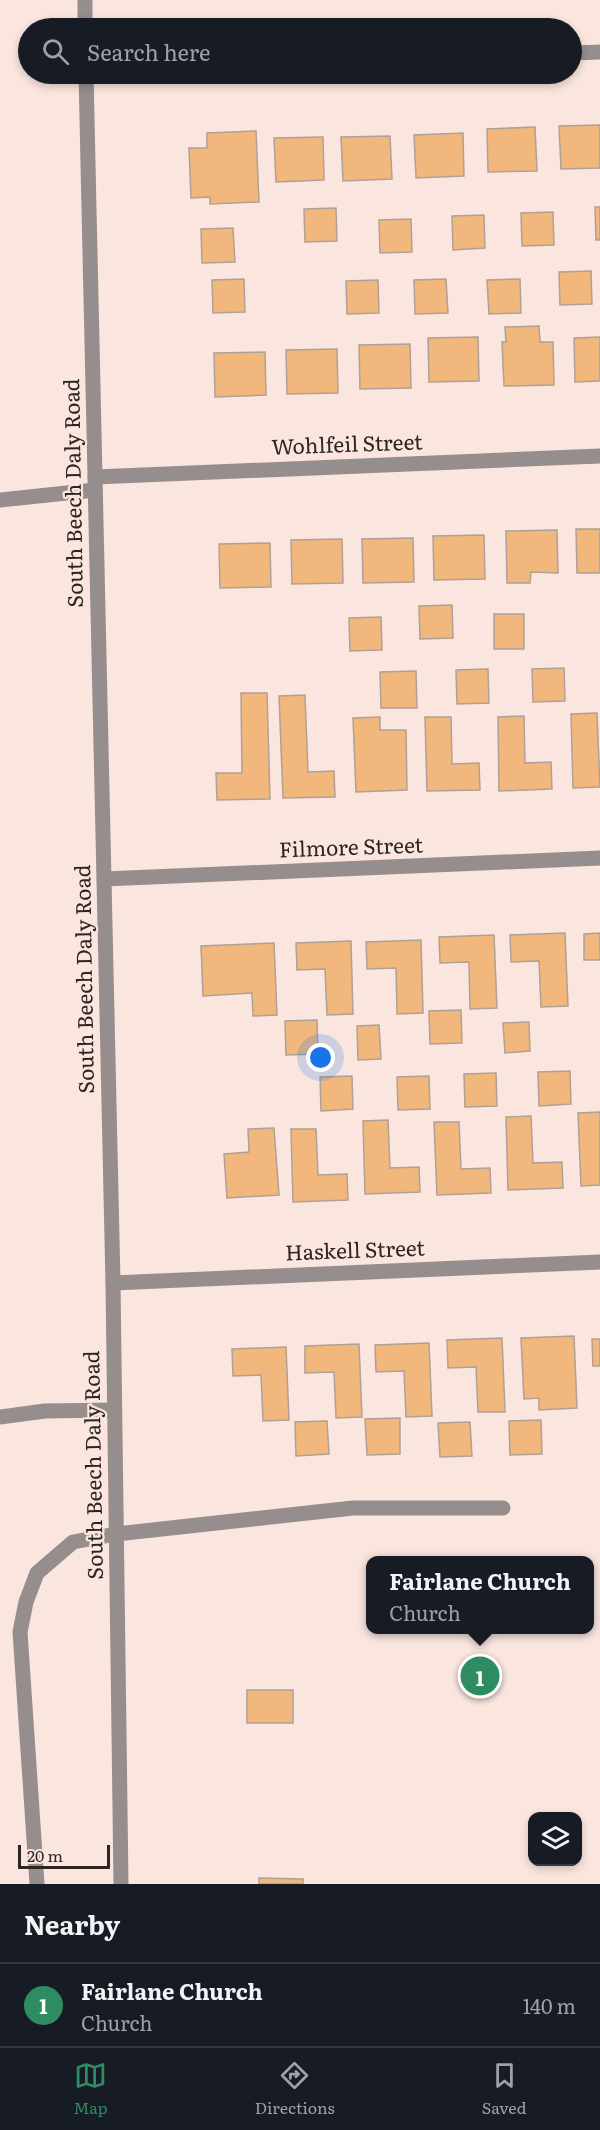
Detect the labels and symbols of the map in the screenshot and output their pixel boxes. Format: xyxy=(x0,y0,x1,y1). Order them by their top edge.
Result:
street label: South Beech Daly Road xyxy=(54,378,89,608)
street label: Wohlfeil Street xyxy=(271,424,423,461)
street label: Filmore Street xyxy=(278,827,424,864)
street label: South Beech Daly Road xyxy=(65,864,100,1094)
your location xyxy=(306,1043,335,1072)
street label: Haskell Street xyxy=(285,1231,426,1266)
street label: South Beech Daly Road xyxy=(74,1350,109,1580)
pin: 1 xyxy=(460,1654,500,1698)
scale bar xyxy=(18,1842,110,1870)

